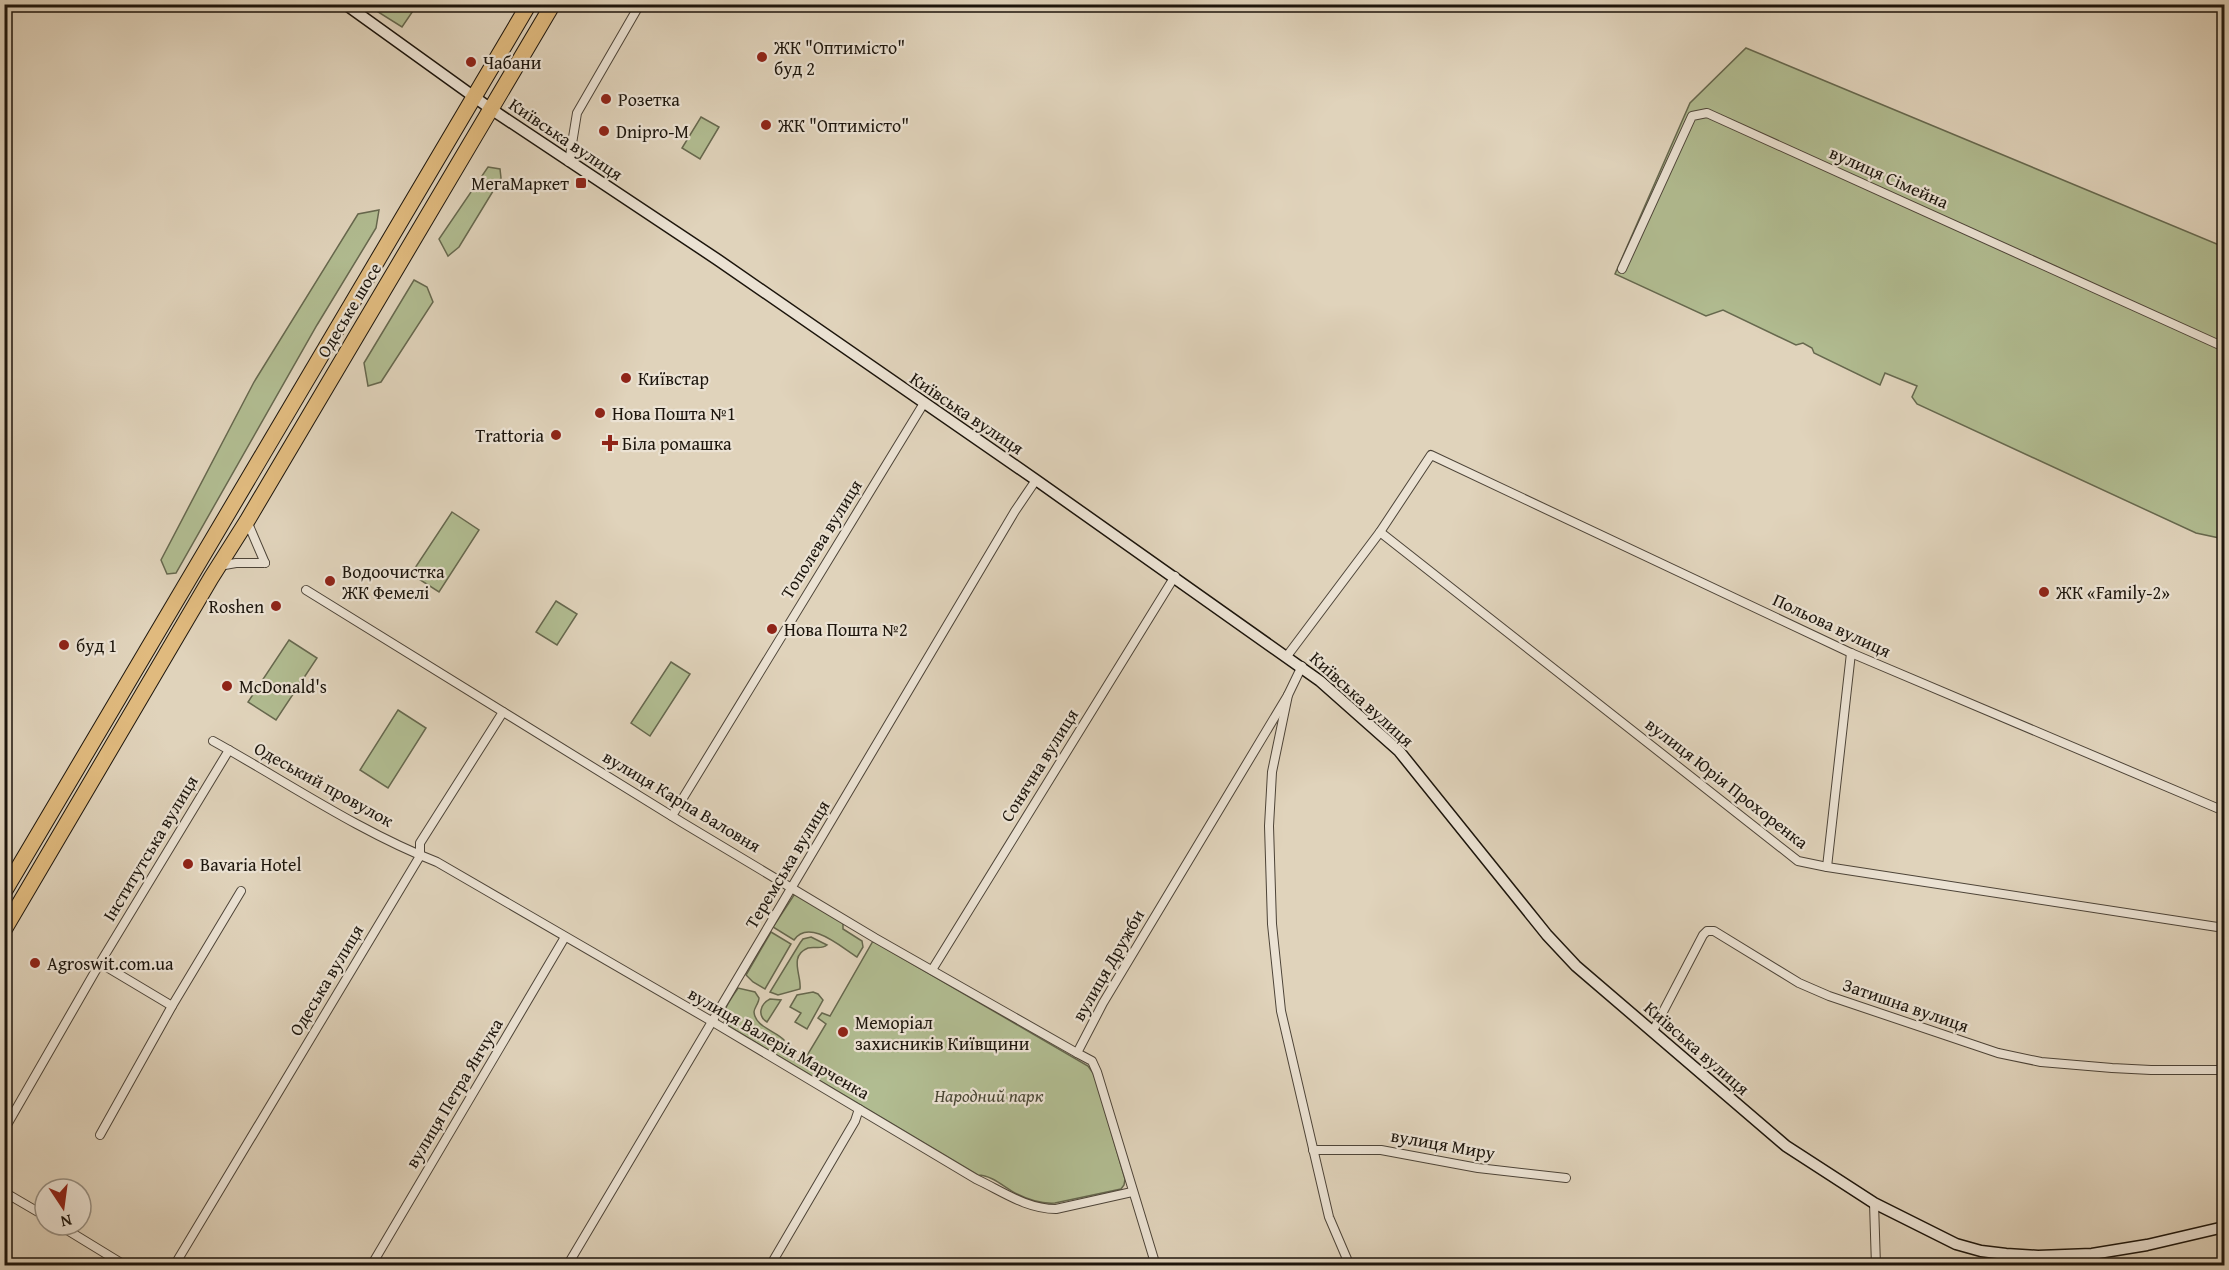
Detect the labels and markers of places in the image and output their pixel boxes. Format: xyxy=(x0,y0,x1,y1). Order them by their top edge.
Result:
place label: ЖК "Оптимісто" буд 2 xyxy=(773,34,905,82)
place label: Чабани xyxy=(483,49,542,76)
marker: ЖК "Оптимісто" буд 2 xyxy=(755,50,769,64)
marker: Чабани xyxy=(464,55,478,69)
place label: Розетка xyxy=(618,86,680,113)
marker: Розетка xyxy=(599,92,613,106)
place label: ЖК "Оптимісто" xyxy=(777,112,909,139)
place label: Dnipro-M xyxy=(616,118,689,145)
marker: ЖК "Оптимісто" xyxy=(759,118,773,132)
marker: Dnipro-M xyxy=(597,124,611,138)
place label: МегаМаркет xyxy=(471,170,569,197)
marker: МегаМаркет xyxy=(574,176,588,190)
place label: Київстар xyxy=(638,365,709,392)
marker: Київстар xyxy=(619,371,633,385)
place label: Нова Пошта №1 xyxy=(612,400,736,427)
marker: Нова Пошта №1 xyxy=(593,406,607,420)
place label: Trattoria xyxy=(475,422,544,449)
marker: Trattoria xyxy=(549,428,563,442)
place label: Біла ромашка xyxy=(622,430,732,457)
marker: Біла ромашка xyxy=(603,436,617,450)
place label: Водоочистка ЖК Фемелі xyxy=(341,558,445,606)
marker: Водоочистка ЖК Фемелі xyxy=(323,574,337,588)
place label: ЖК «Family-2» xyxy=(2055,579,2170,606)
marker: ЖК «Family-2» xyxy=(2037,585,2051,599)
place label: Roshen xyxy=(209,593,264,620)
marker: Roshen xyxy=(269,599,283,613)
place label: Нова Пошта №2 xyxy=(784,616,908,643)
marker: Нова Пошта №2 xyxy=(765,622,779,636)
place label: буд 1 xyxy=(76,632,117,659)
marker: буд 1 xyxy=(57,638,71,652)
place label: McDonald's xyxy=(239,673,327,700)
marker: McDonald's xyxy=(220,679,234,693)
place label: Bavaria Hotel xyxy=(200,851,301,878)
marker: Bavaria Hotel xyxy=(181,857,195,871)
place label: Agroswit.com.ua xyxy=(47,950,174,977)
marker: Agroswit.com.ua xyxy=(28,956,42,970)
place label: Меморіал захисників Київщини xyxy=(855,1009,1030,1057)
marker: Меморіал захисників Київщини xyxy=(836,1025,850,1039)

